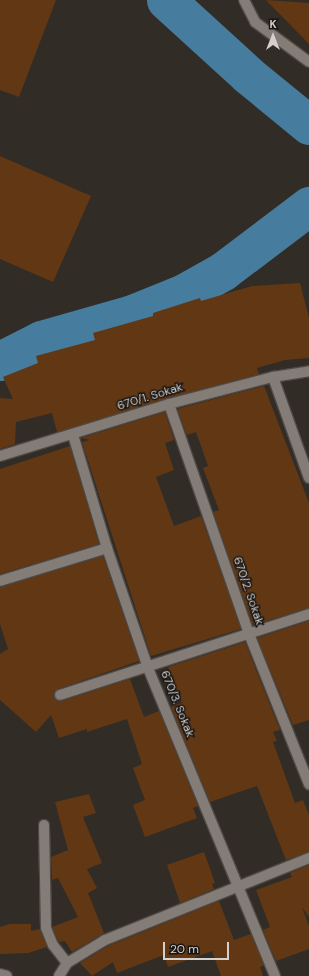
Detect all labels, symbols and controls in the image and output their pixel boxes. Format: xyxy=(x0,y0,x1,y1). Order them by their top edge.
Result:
north arrow xyxy=(253,16,293,56)
text: K xyxy=(269,17,277,31)
street label: 670/1. Sokak xyxy=(115,380,185,414)
street label: 670/2. Sokak xyxy=(230,555,266,627)
street label: 670/3. Sokak xyxy=(157,669,197,739)
scale bar xyxy=(165,934,231,960)
text: 20 m xyxy=(170,941,199,957)

